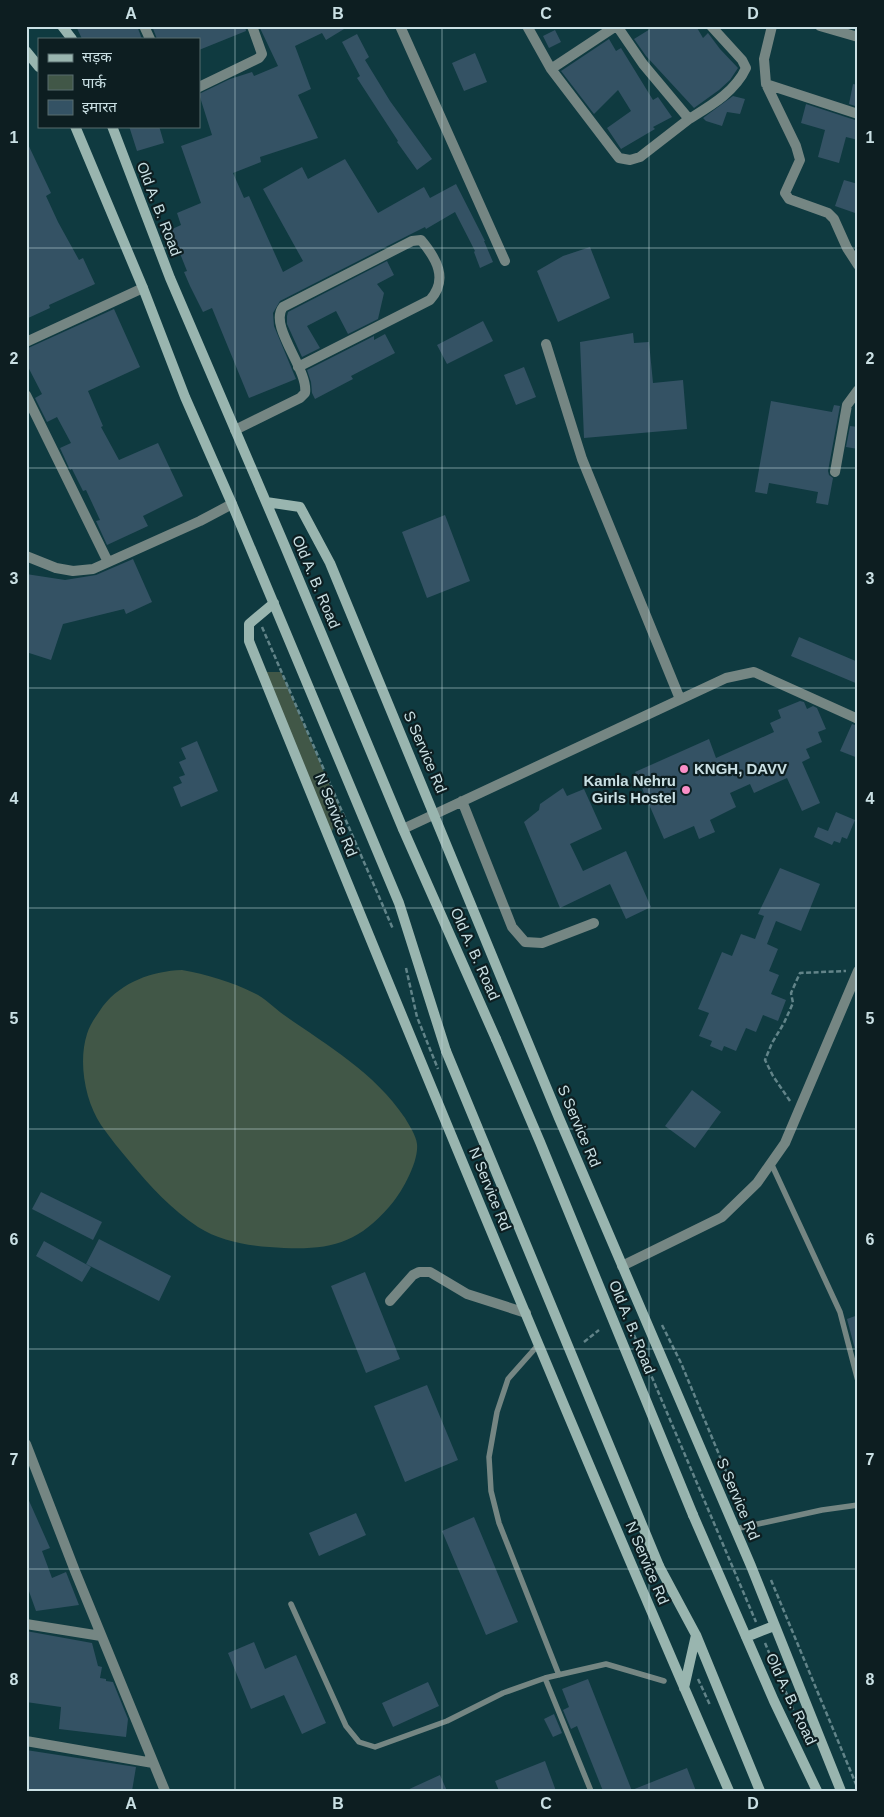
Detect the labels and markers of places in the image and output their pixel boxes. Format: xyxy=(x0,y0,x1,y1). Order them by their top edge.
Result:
place label: KNGH, DAVV xyxy=(694,760,787,777)
marker: KNGH, DAVV xyxy=(678,763,690,775)
place label: Kamla Nehru Girls Hostel xyxy=(583,772,676,806)
marker: Kamla Nehru Girls Hostel xyxy=(680,784,692,796)

